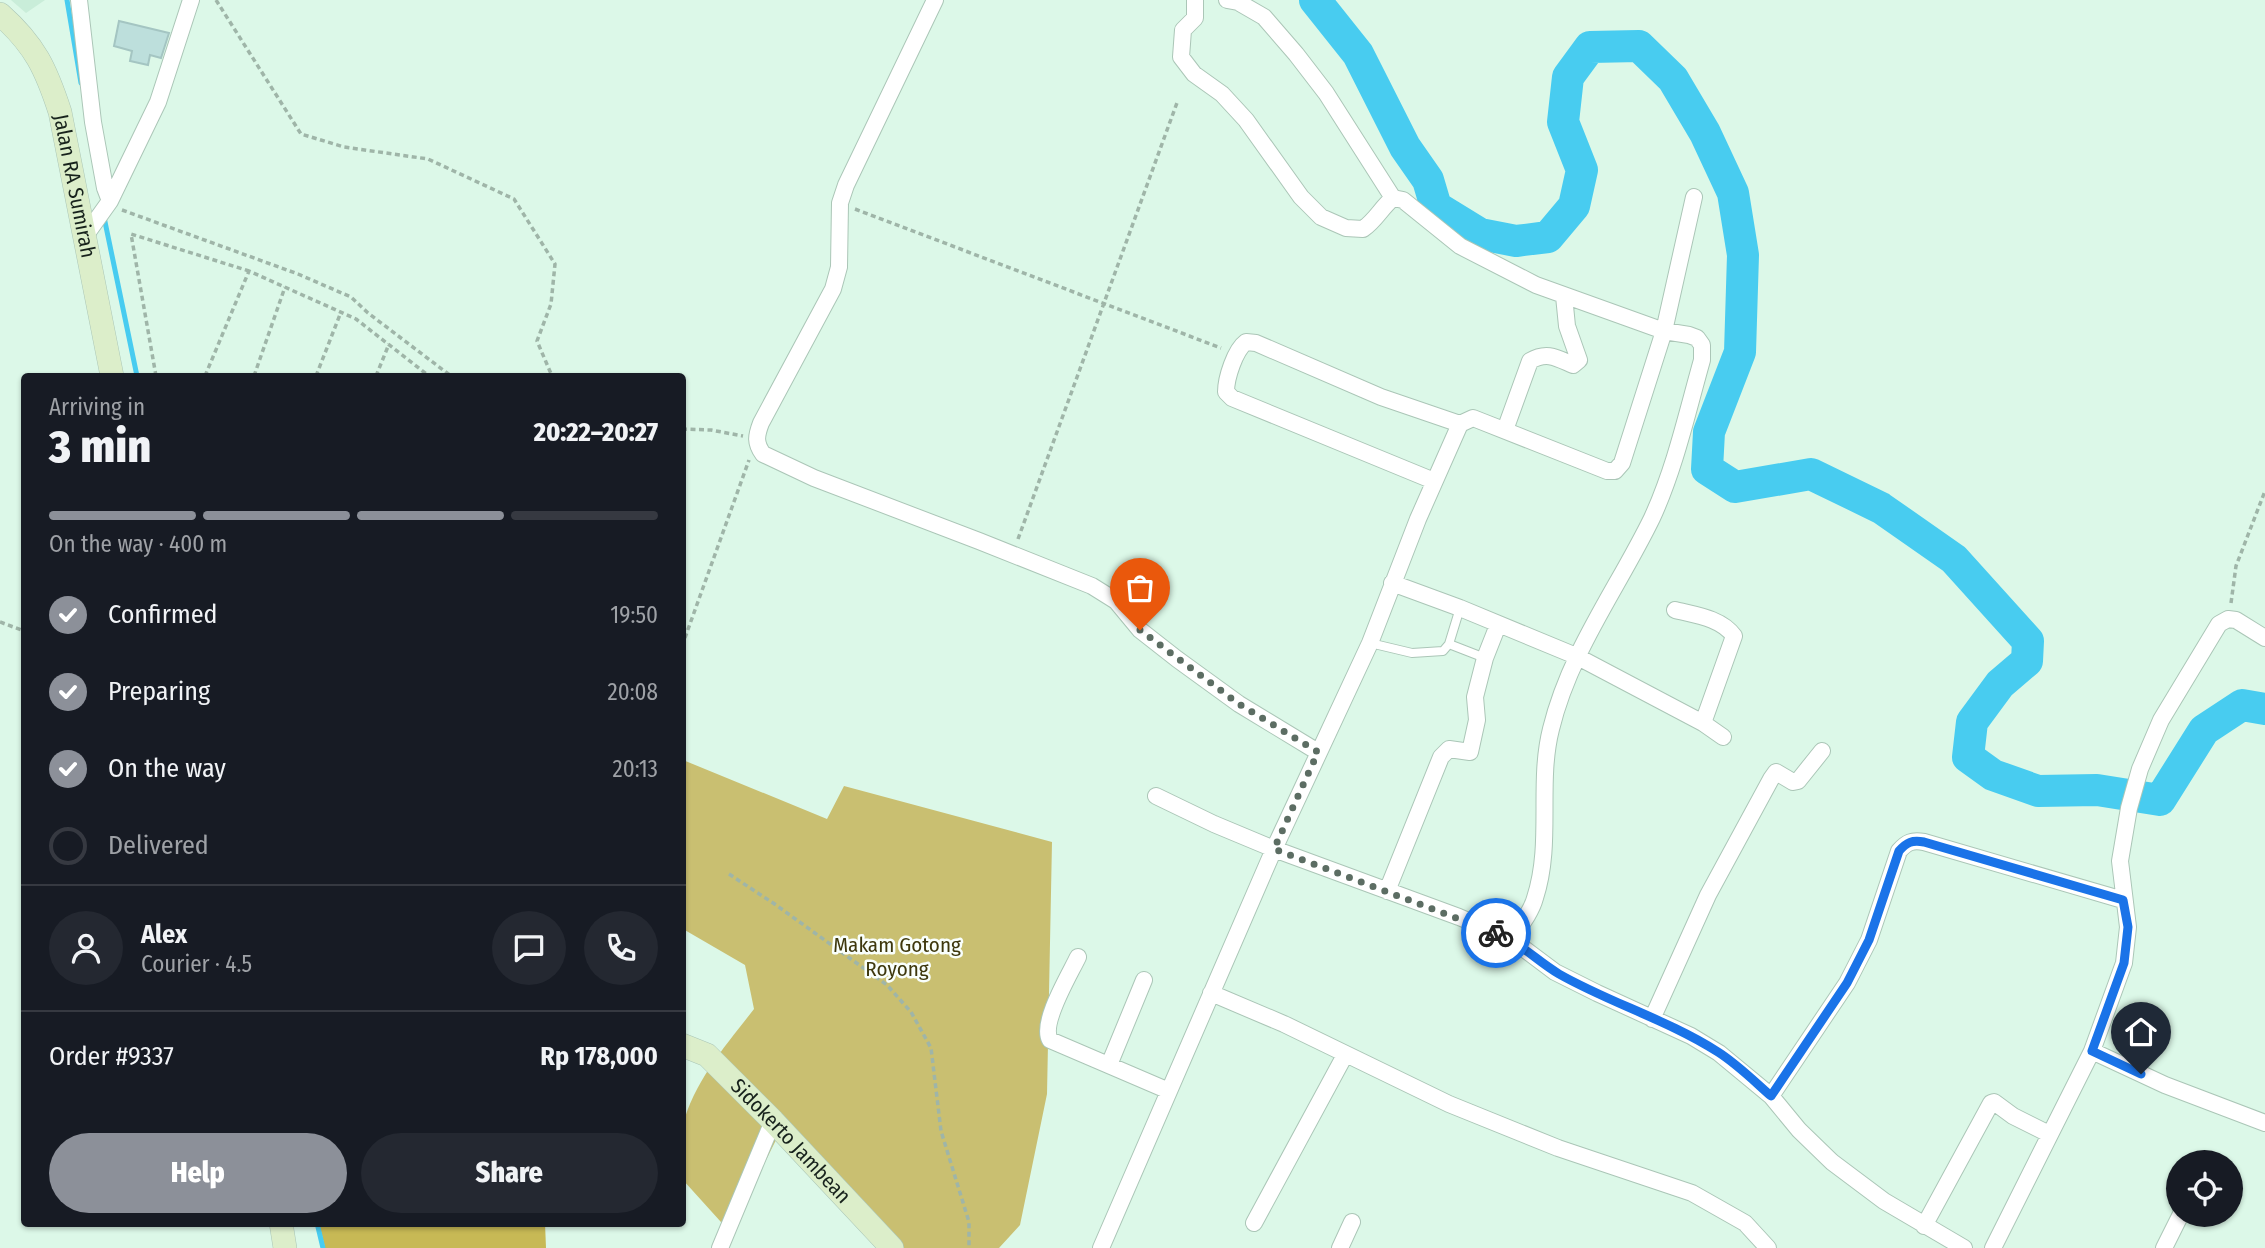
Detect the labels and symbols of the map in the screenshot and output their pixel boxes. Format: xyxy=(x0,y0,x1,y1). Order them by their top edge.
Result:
street label: Jalan RA Sumirah xyxy=(48,112,101,260)
pin xyxy=(1110,558,1170,630)
courier xyxy=(1461,898,1531,968)
park label: Makam Gotong Royong xyxy=(833,932,961,982)
pin xyxy=(2111,1002,2171,1074)
street label: Sidokerto Jambean xyxy=(725,1073,856,1209)

